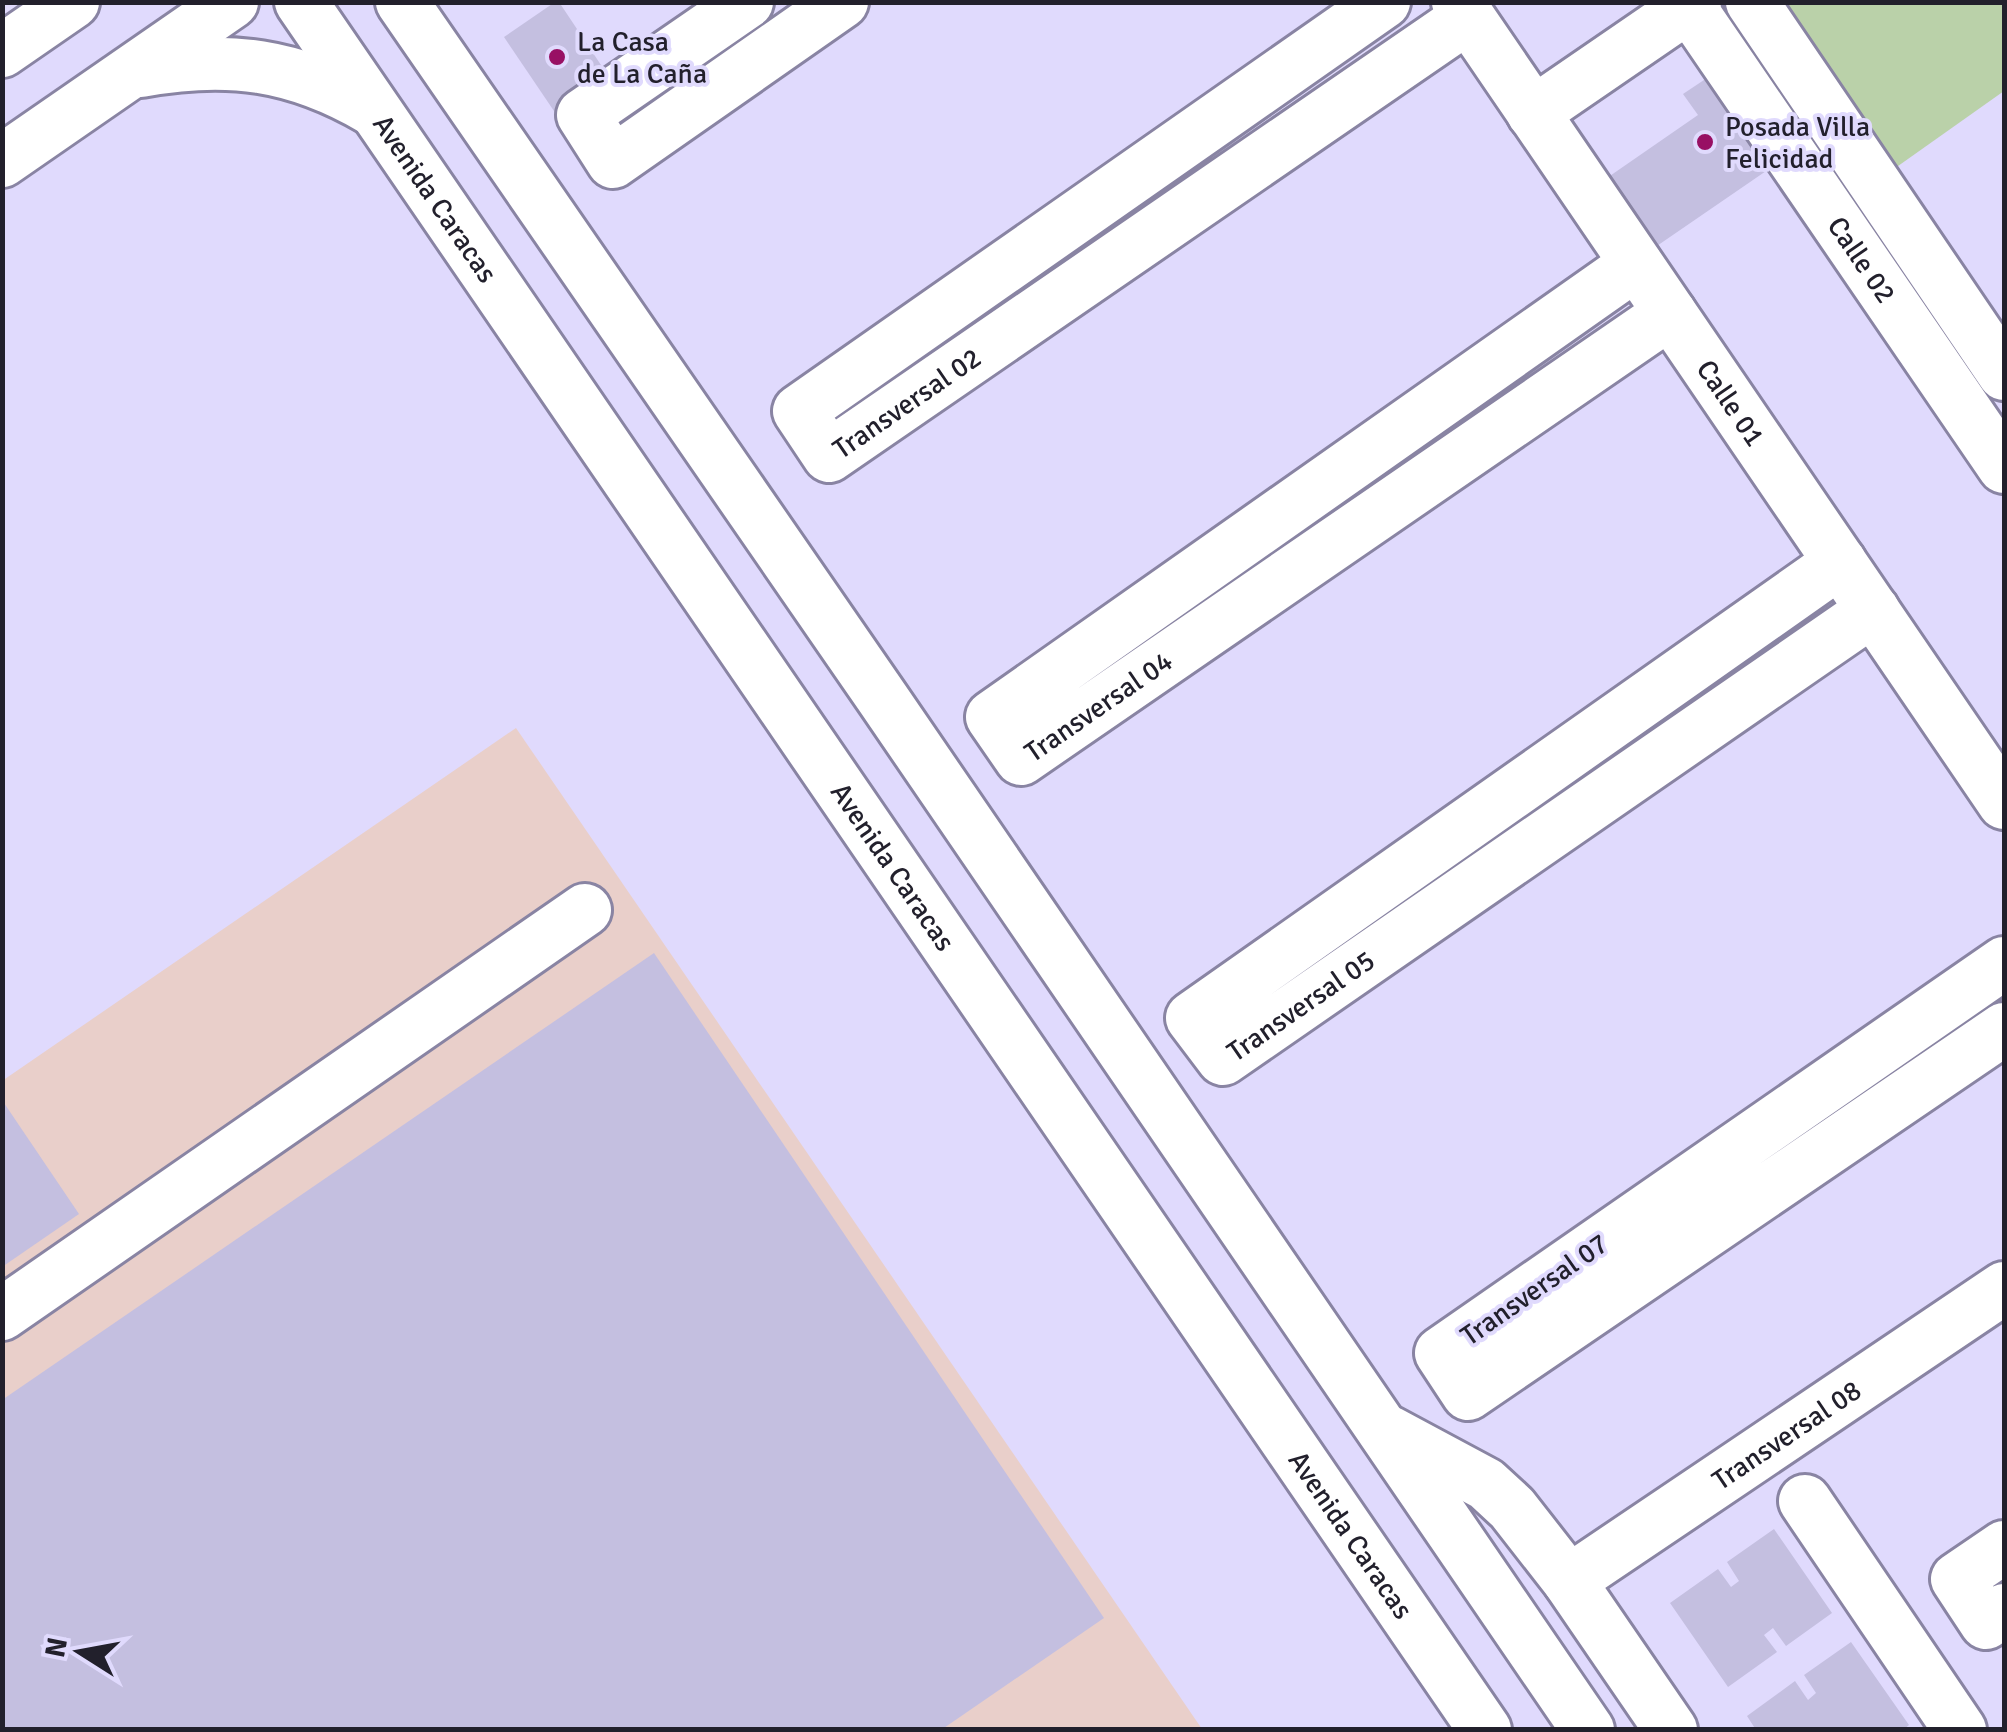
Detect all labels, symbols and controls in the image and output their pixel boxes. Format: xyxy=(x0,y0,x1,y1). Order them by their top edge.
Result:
place label: La Casa de La Caña xyxy=(577,25,707,91)
marker: La Casa de La Caña xyxy=(546,46,568,68)
street label: Avenida Caracas xyxy=(365,108,504,289)
place label: Posada Villa Felicidad xyxy=(1725,110,1870,176)
marker: Posada Villa Felicidad xyxy=(1694,131,1716,153)
street label: Calle 02 xyxy=(1820,210,1903,310)
street label: Transversal 02 xyxy=(827,341,988,466)
street label: Calle 01 xyxy=(1689,354,1772,453)
street label: Transversal 04 xyxy=(1018,644,1179,770)
street label: Avenida Caracas xyxy=(823,777,962,958)
street label: Transversal 05 xyxy=(1221,943,1382,1069)
street label: Transversal 07 xyxy=(1454,1227,1615,1353)
street label: Transversal 08 xyxy=(1706,1373,1868,1498)
street label: Avenida Caracas xyxy=(1281,1445,1420,1626)
north arrow xyxy=(30,1602,130,1702)
text: N xyxy=(38,1635,75,1660)

